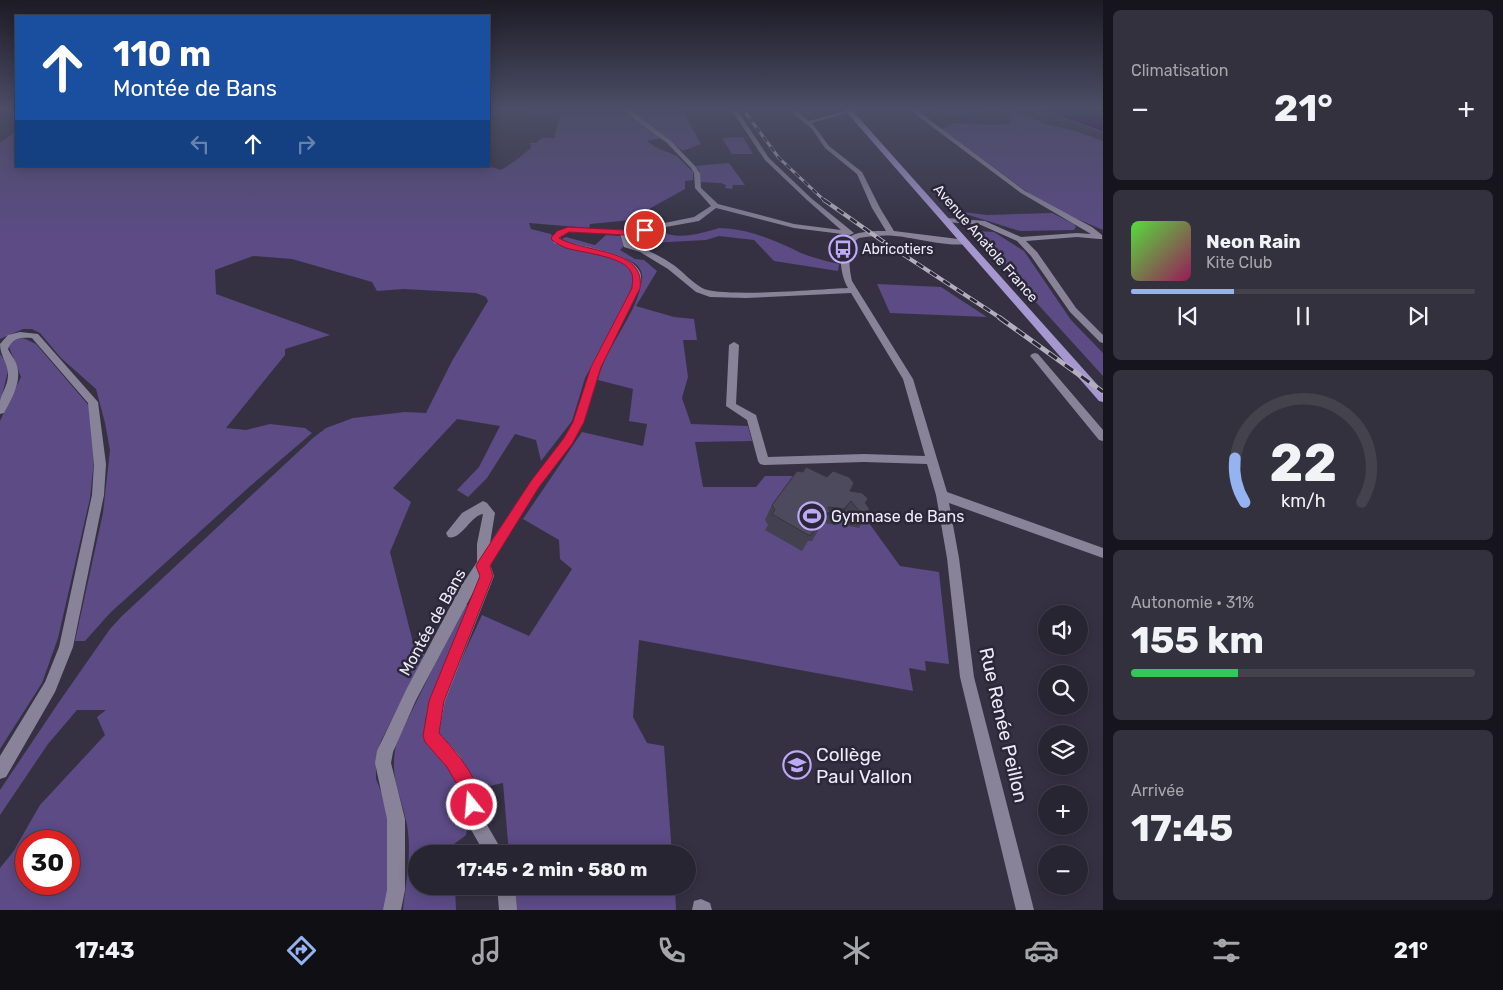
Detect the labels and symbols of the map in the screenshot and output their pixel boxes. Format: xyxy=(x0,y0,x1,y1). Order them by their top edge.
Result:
street label: Avenue Anatole France xyxy=(930,181,1042,306)
pin xyxy=(624,209,666,251)
bus stop icon: Abricotiers xyxy=(828,234,858,264)
place label: Abricotiers xyxy=(862,241,933,258)
sports icon: Gymnase de Bans xyxy=(797,501,827,531)
place label: Gymnase de Bans xyxy=(831,507,964,526)
street label: Montée de Bans xyxy=(395,565,470,679)
street label: Rue Renée Peillon xyxy=(974,645,1033,805)
place label: Collège Paul Vallon xyxy=(816,743,912,788)
school or university icon: Collège Paul Vallon xyxy=(782,750,812,780)
position arrow xyxy=(445,778,497,830)
speed limit sign: 30 xyxy=(15,830,80,895)

